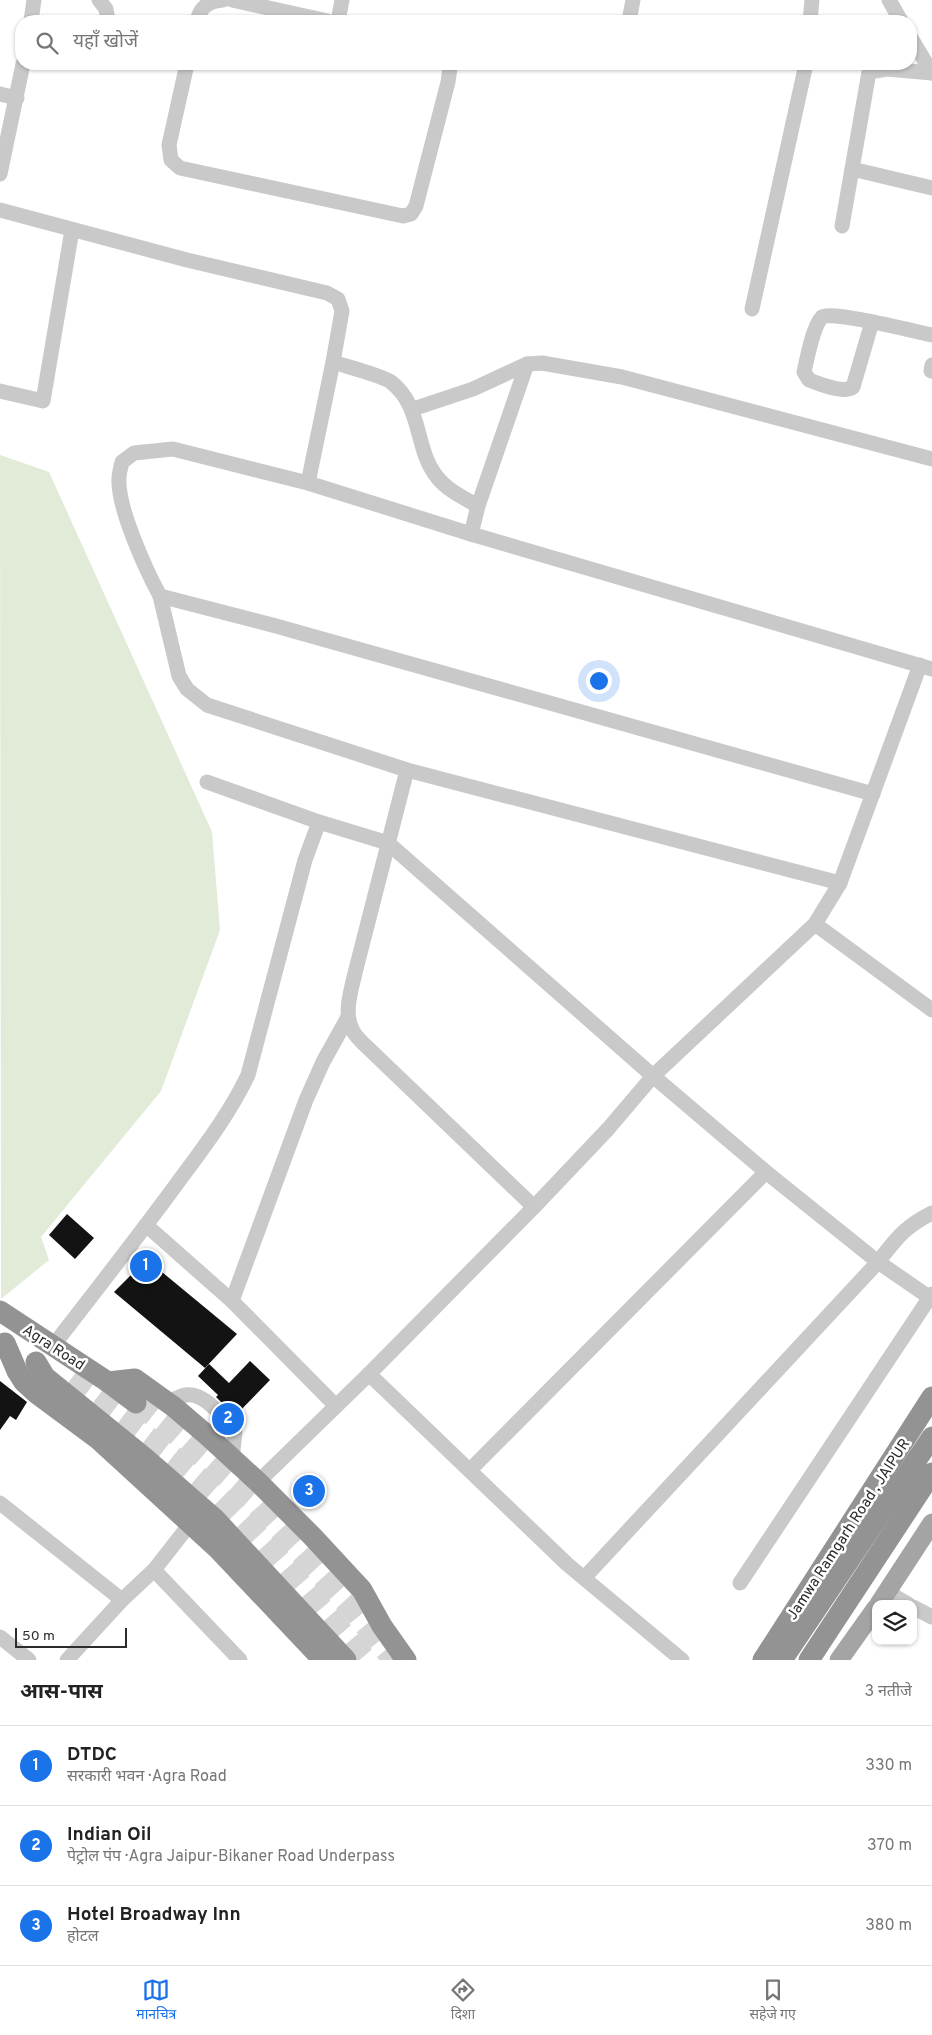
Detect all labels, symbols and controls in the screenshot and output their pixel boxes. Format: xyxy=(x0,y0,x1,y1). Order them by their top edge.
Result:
search box xyxy=(15,15,917,70)
icon: search xyxy=(33,29,61,57)
text: यहाँ खोजें xyxy=(73,30,138,54)
your location xyxy=(586,668,612,694)
pin: 1 xyxy=(130,1247,162,1285)
street label: Agra Road xyxy=(19,1321,88,1375)
pin: 2 xyxy=(212,1400,244,1438)
street label: Jamwa Ramgarh Road , JAIPUR xyxy=(783,1436,915,1624)
pin: 3 xyxy=(293,1472,325,1510)
map controls xyxy=(872,1600,917,1645)
button: layers xyxy=(872,1600,917,1645)
scale bar xyxy=(15,1625,128,1648)
text: 50 m xyxy=(22,1628,55,1645)
text: आस-पास xyxy=(20,1679,103,1706)
text: 3 नतीजे xyxy=(865,1682,912,1702)
text: DTDC xyxy=(67,1743,117,1767)
text: 1 xyxy=(33,1756,39,1776)
text: 330 m xyxy=(865,1756,912,1776)
text: सरकारी भवन · Agra Road xyxy=(67,1767,227,1787)
text: Indian Oil xyxy=(67,1823,152,1847)
text: 2 xyxy=(31,1836,41,1856)
text: 370 m xyxy=(867,1836,912,1856)
text: पेट्रोल पंप · Agra Jaipur-Bikaner Road Underpass xyxy=(67,1847,395,1867)
text: Hotel Broadway Inn xyxy=(67,1903,241,1927)
text: 3 xyxy=(31,1916,41,1936)
text: 380 m xyxy=(865,1916,912,1936)
text: होटल xyxy=(67,1927,99,1947)
tab: मानचित्र xyxy=(136,1976,176,2025)
tab: दिशा xyxy=(449,1976,477,2025)
tab: सहेजे गए xyxy=(750,1976,796,2025)

